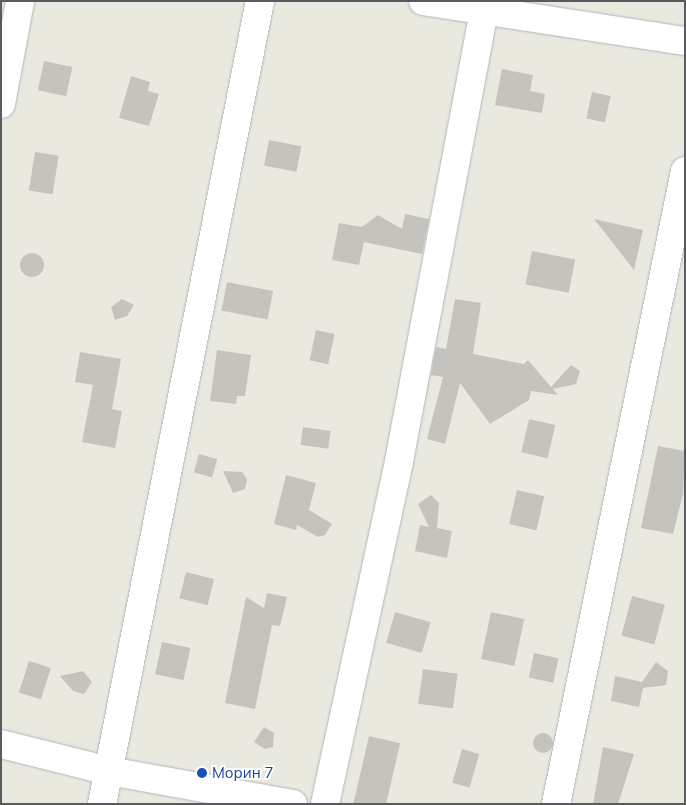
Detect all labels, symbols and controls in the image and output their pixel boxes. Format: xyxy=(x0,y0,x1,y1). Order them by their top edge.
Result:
place label: Морин 7 xyxy=(212,764,274,782)
marker: Морин 7 xyxy=(196,767,208,779)

